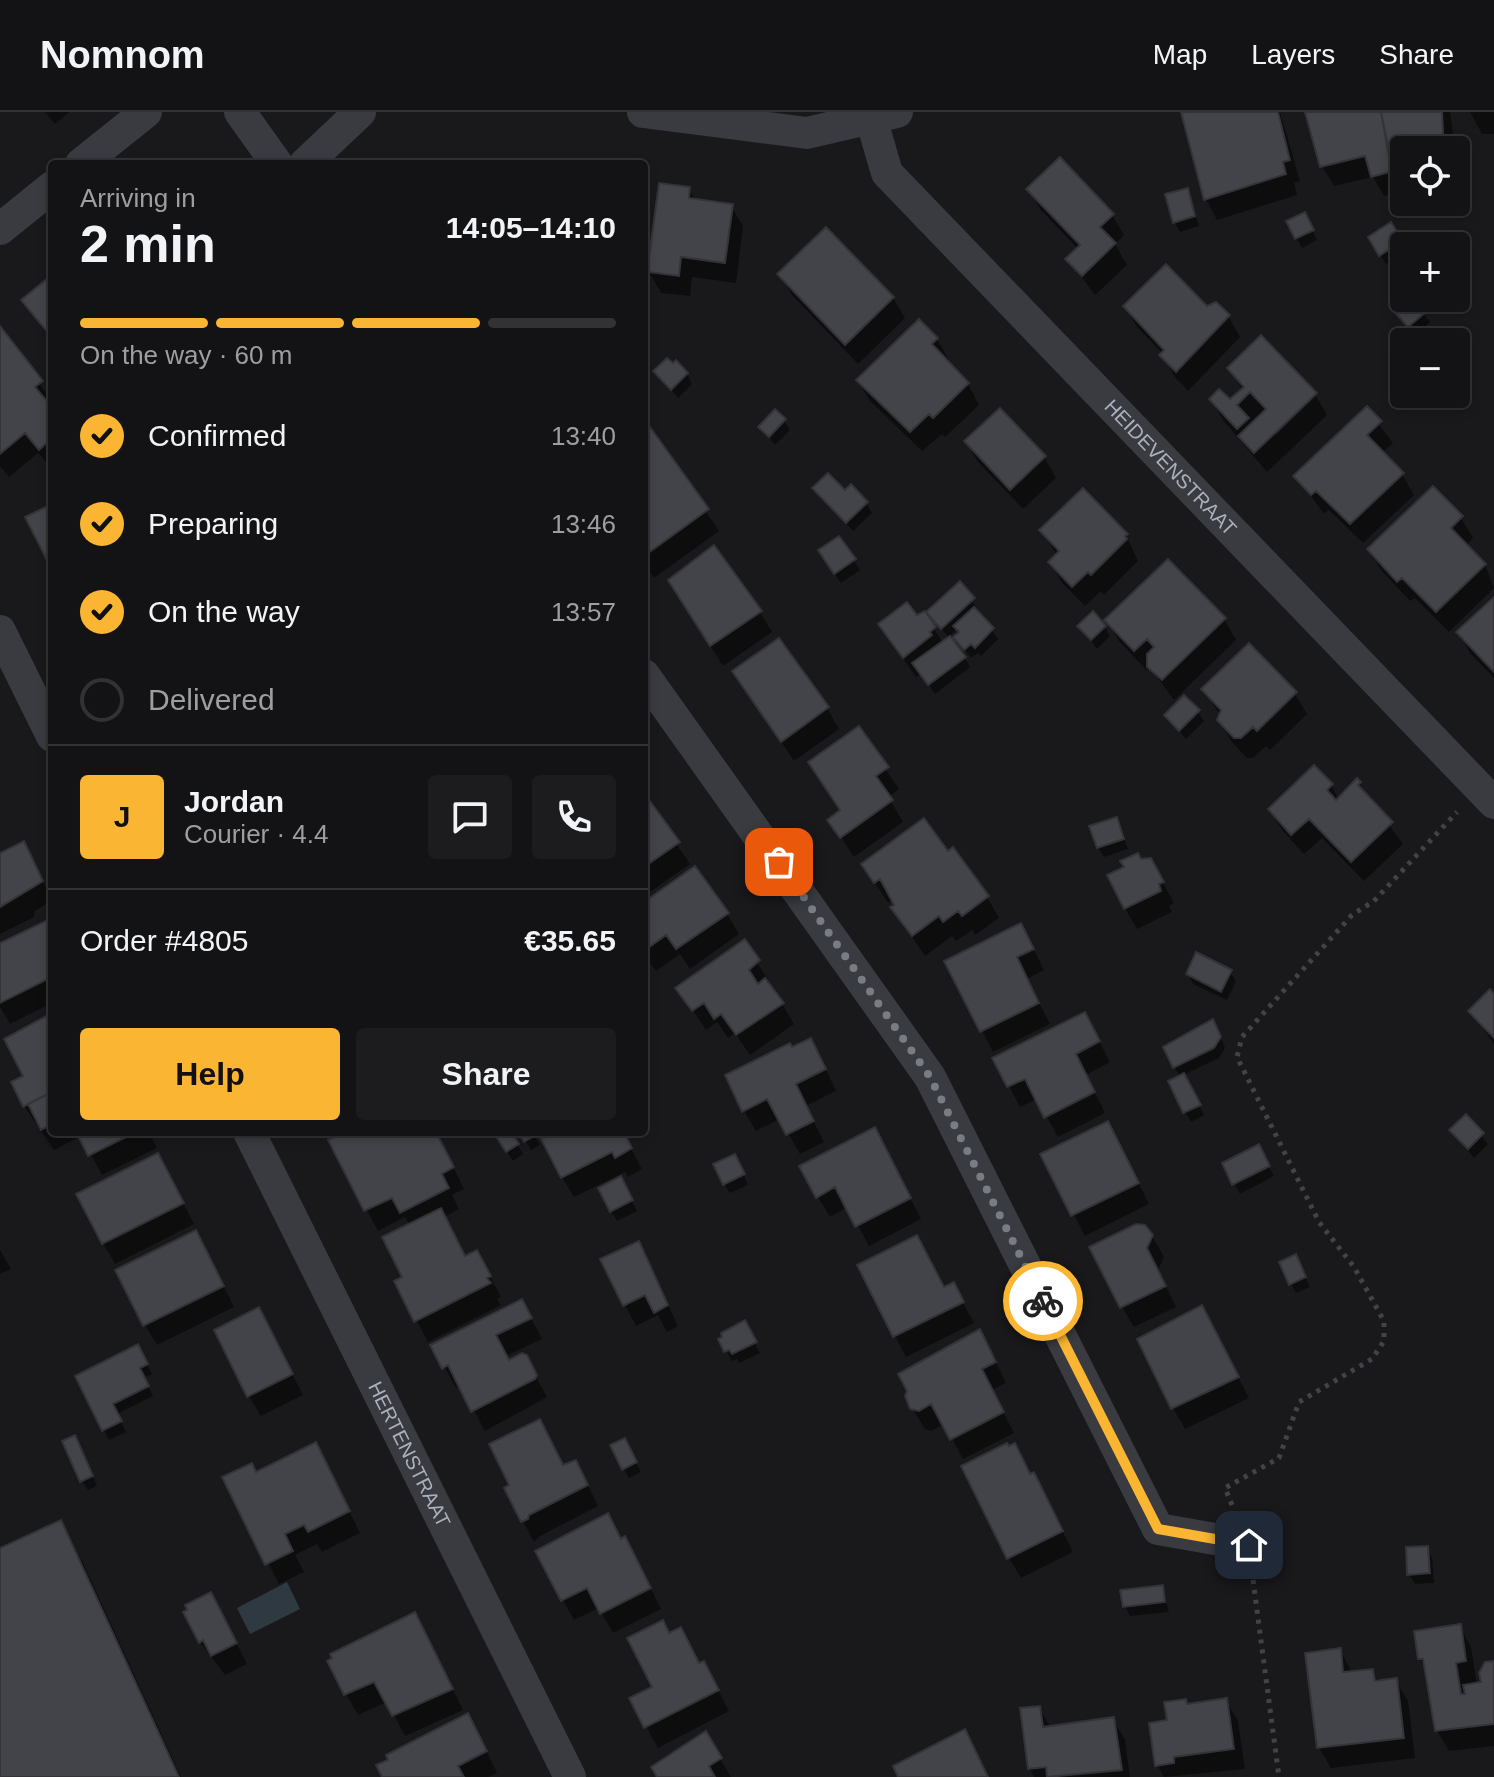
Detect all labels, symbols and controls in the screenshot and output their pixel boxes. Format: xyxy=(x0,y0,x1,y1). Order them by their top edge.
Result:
text: Nomnom xyxy=(40,34,205,76)
text: Map xyxy=(1153,39,1207,70)
text: Layers xyxy=(1251,39,1335,70)
text: Share xyxy=(1379,39,1454,70)
map controls xyxy=(1390,136,1470,408)
button: locate xyxy=(1390,136,1470,216)
text: Arriving in xyxy=(80,183,196,213)
text: 14:05–14:10 xyxy=(446,211,616,244)
text: 2 min xyxy=(80,215,216,273)
button: + xyxy=(1390,232,1470,312)
button: − xyxy=(1390,328,1470,408)
text: On the way · 60 m xyxy=(80,340,292,370)
street label: HEIDEVENSTRAAT xyxy=(1100,395,1241,540)
icon: check xyxy=(80,414,124,458)
text: Confirmed xyxy=(148,419,286,452)
text: 13:40 xyxy=(551,421,616,451)
icon: check xyxy=(80,502,124,546)
text: Preparing xyxy=(148,507,278,540)
text: 13:46 xyxy=(551,509,616,539)
icon: check xyxy=(80,590,124,634)
text: On the way xyxy=(148,595,300,628)
text: 13:57 xyxy=(551,597,616,627)
text: Delivered xyxy=(148,683,275,716)
button: chat xyxy=(428,775,512,859)
button: phone xyxy=(532,775,616,859)
text: Jordan xyxy=(184,785,284,818)
text: J xyxy=(114,800,130,833)
text: Courier · 4.4 xyxy=(184,819,329,849)
pin xyxy=(745,828,813,896)
icon: bag xyxy=(757,840,801,884)
text: Order #4805 xyxy=(80,924,248,957)
text: €35.65 xyxy=(524,924,616,957)
button: Help xyxy=(80,1028,340,1120)
button: Share xyxy=(356,1028,616,1120)
courier xyxy=(1003,1261,1083,1341)
icon: bike xyxy=(1021,1279,1065,1323)
street label: HERTENSTRAAT xyxy=(364,1378,455,1531)
pin xyxy=(1215,1511,1283,1579)
icon: home xyxy=(1227,1523,1271,1567)

